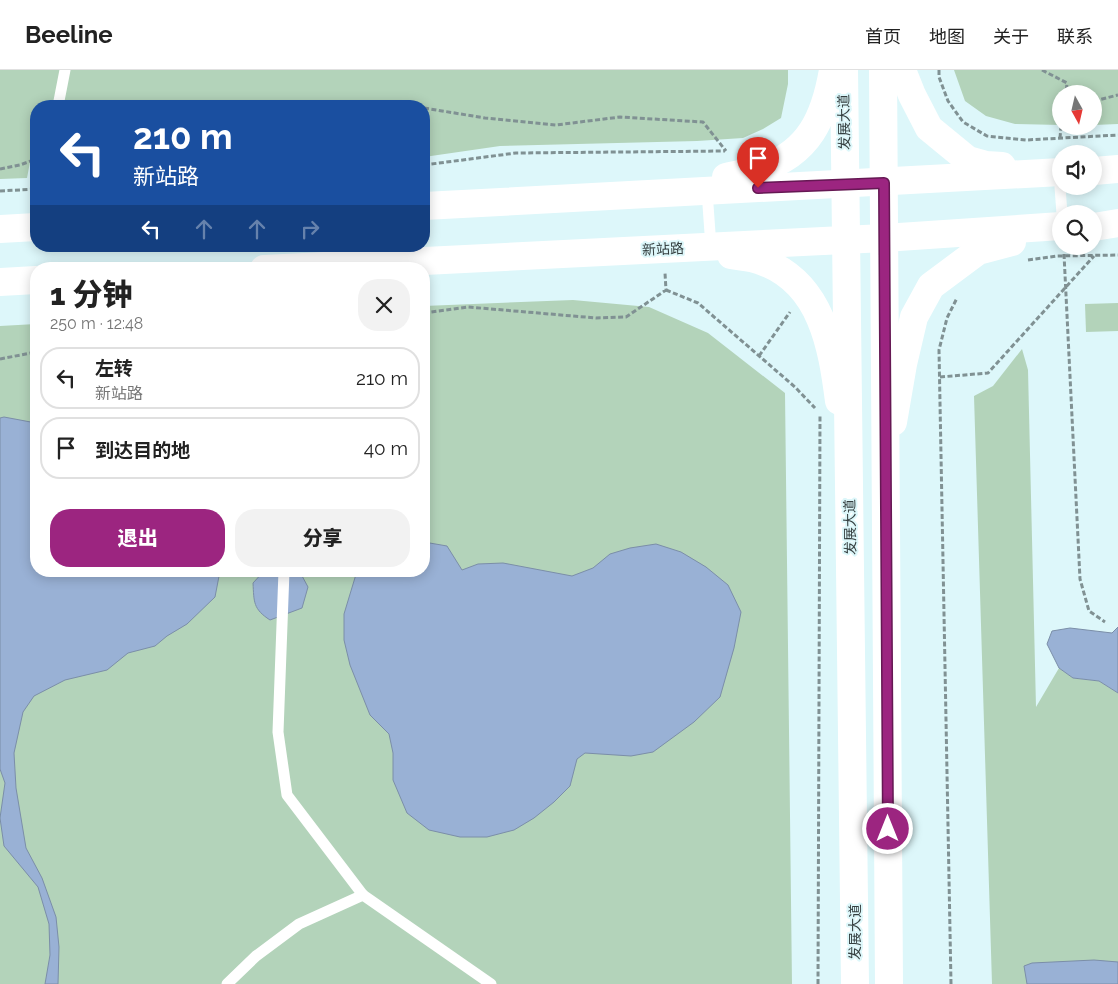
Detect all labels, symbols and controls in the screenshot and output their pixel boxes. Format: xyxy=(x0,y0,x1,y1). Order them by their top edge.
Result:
text: Beeline xyxy=(25,20,113,49)
text: 首页 xyxy=(865,26,901,47)
text: 地图 xyxy=(929,26,965,47)
text: 关于 xyxy=(993,26,1029,47)
text: 联系 xyxy=(1057,26,1093,47)
north arrow xyxy=(1052,85,1102,135)
map controls xyxy=(1052,85,1102,255)
street label: 发展大道 xyxy=(836,94,852,150)
text: 210 m xyxy=(133,116,233,157)
icon: left xyxy=(50,120,115,185)
pin xyxy=(737,137,779,188)
icon: arrive xyxy=(744,144,772,172)
button: sound xyxy=(1052,145,1102,195)
text: 新站路 xyxy=(133,163,199,189)
button: search xyxy=(1052,205,1102,255)
icon: left xyxy=(137,215,165,243)
icon: ahead xyxy=(190,215,218,243)
icon: ahead xyxy=(243,215,271,243)
icon: right xyxy=(296,215,324,243)
street label: 新站路 xyxy=(642,240,684,258)
text: 1 分钟 xyxy=(50,277,133,312)
button: close xyxy=(358,279,410,331)
text: 250 m · 12:48 xyxy=(50,314,143,333)
text: 左转 xyxy=(95,357,133,379)
icon: left xyxy=(52,364,80,392)
text: 210 m xyxy=(356,367,408,389)
text: 新站路 xyxy=(95,384,143,403)
icon: arrive xyxy=(52,434,80,462)
text: 40 m xyxy=(364,437,408,459)
text: 到达目的地 xyxy=(95,439,190,461)
street label: 发展大道 xyxy=(842,499,858,555)
button: 退出 xyxy=(50,509,225,567)
button: 分享 xyxy=(235,509,410,567)
position arrow xyxy=(861,802,913,854)
street label: 发展大道 xyxy=(847,904,863,960)

